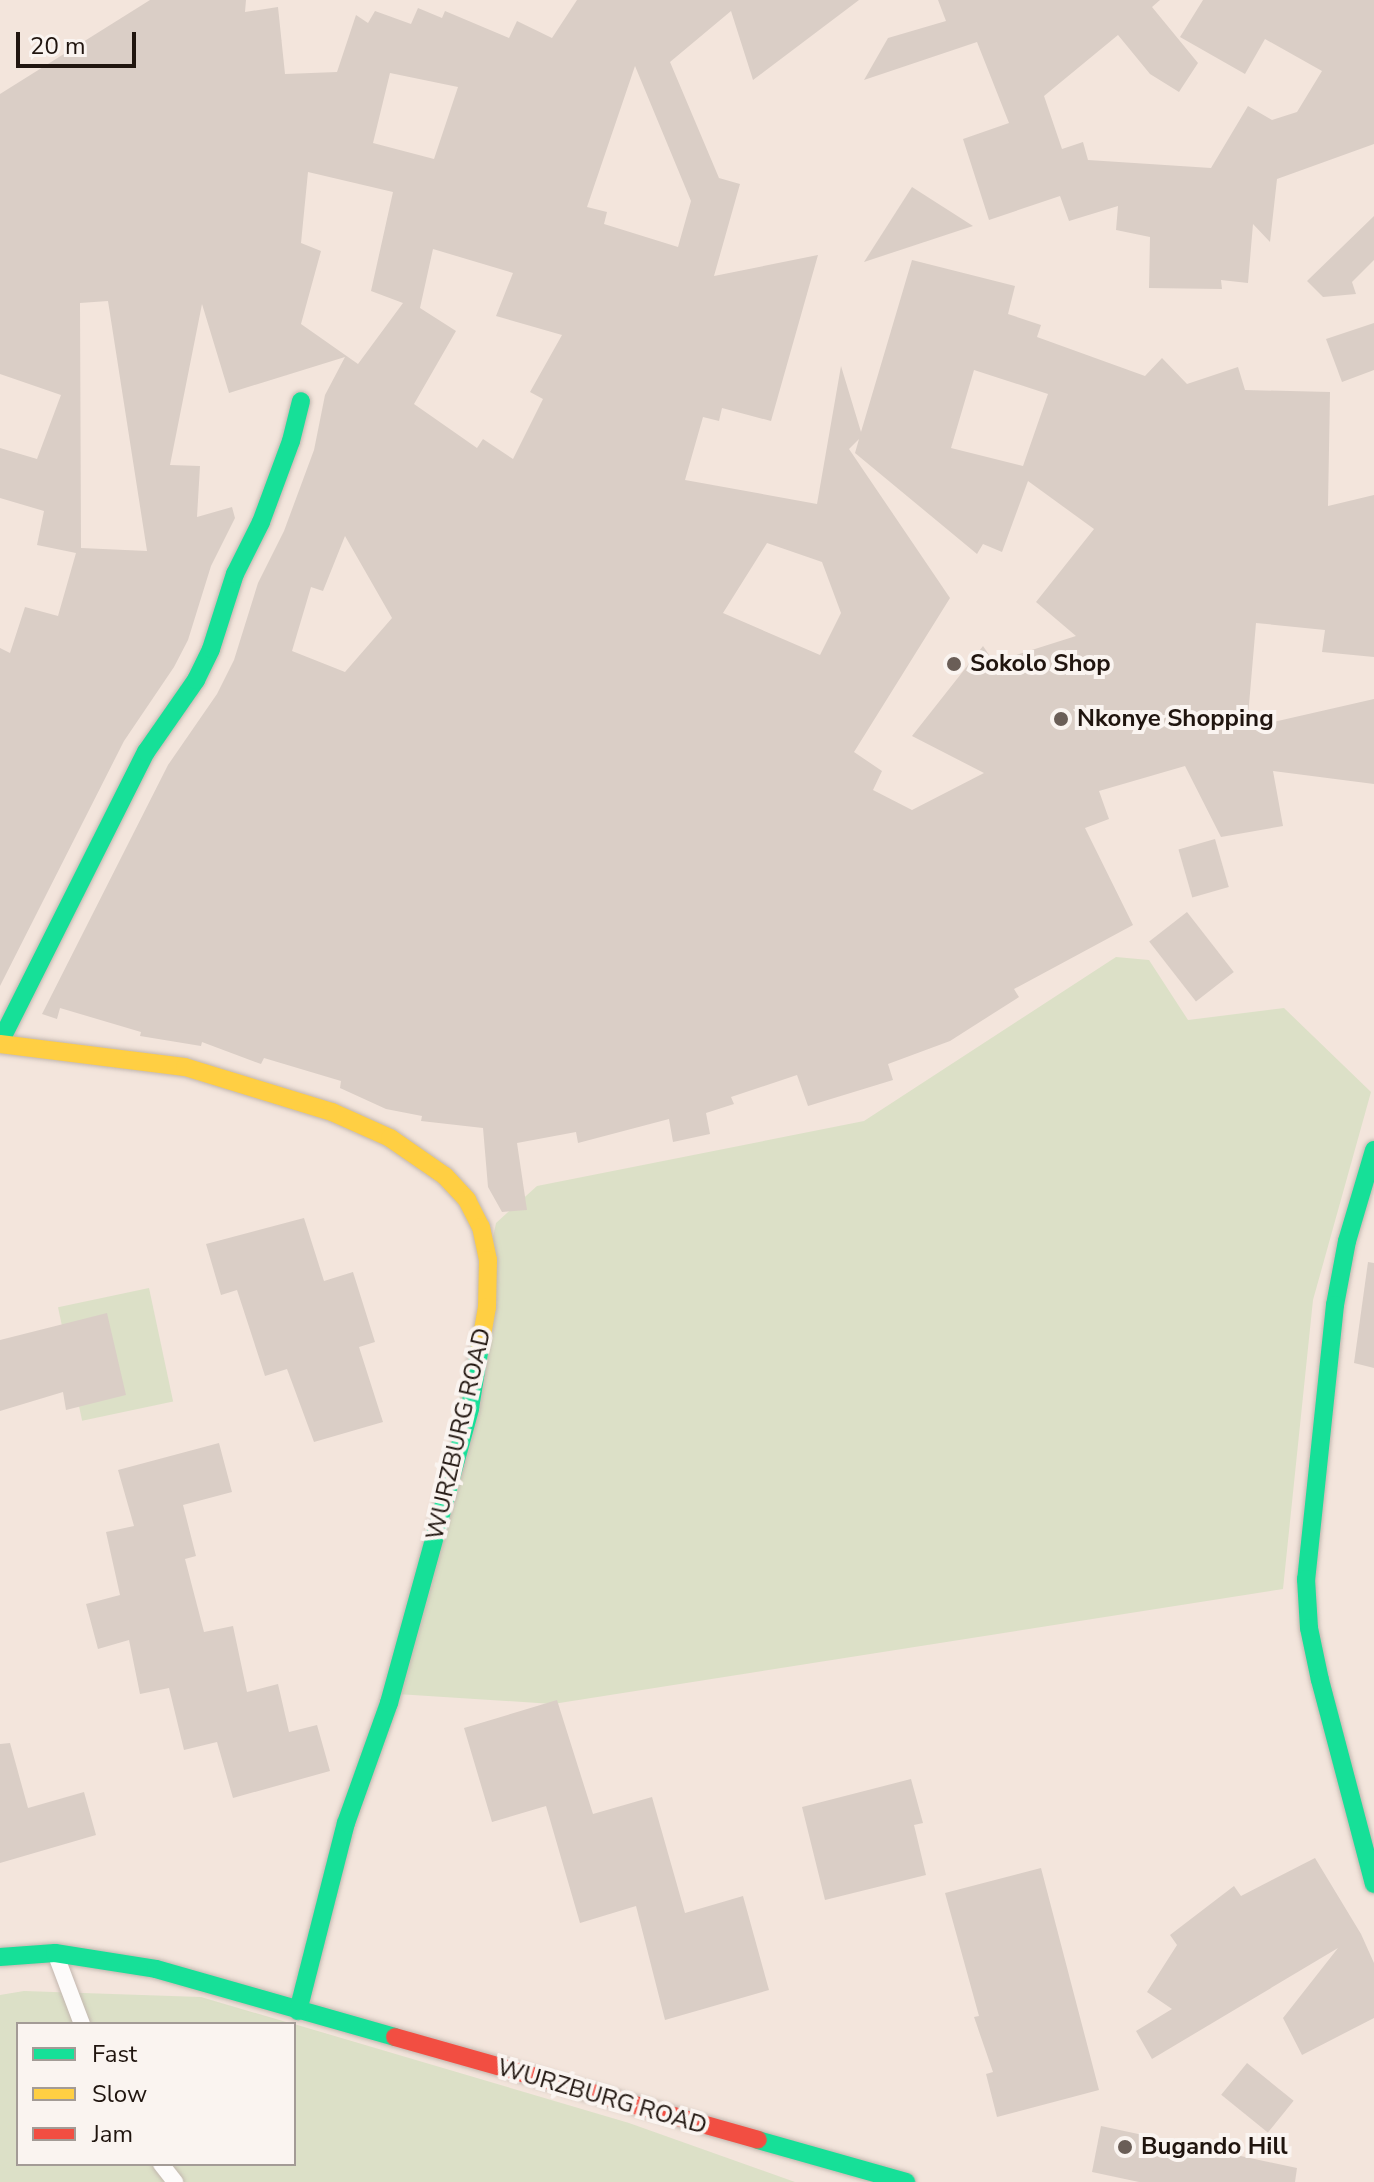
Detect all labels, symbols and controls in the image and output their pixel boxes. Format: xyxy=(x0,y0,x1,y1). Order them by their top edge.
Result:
scale bar xyxy=(20,16,140,66)
text: 20 m xyxy=(30,30,86,62)
place label: Sokolo Shop xyxy=(970,650,1111,678)
marker: Sokolo Shop xyxy=(945,655,963,673)
place label: Nkonye Shopping xyxy=(1077,705,1274,733)
marker: Nkonye Shopping xyxy=(1052,710,1070,728)
street label: WURZBURG ROAD xyxy=(421,1325,497,1543)
legend xyxy=(16,2022,296,2166)
text: Fast xyxy=(92,2038,137,2070)
street label: WURZBURG ROAD xyxy=(494,2053,710,2141)
text: Slow xyxy=(92,2078,147,2110)
text: Jam xyxy=(92,2118,133,2150)
place label: Bugando Hill xyxy=(1141,2133,1288,2161)
marker: Bugando Hill xyxy=(1116,2138,1134,2156)

